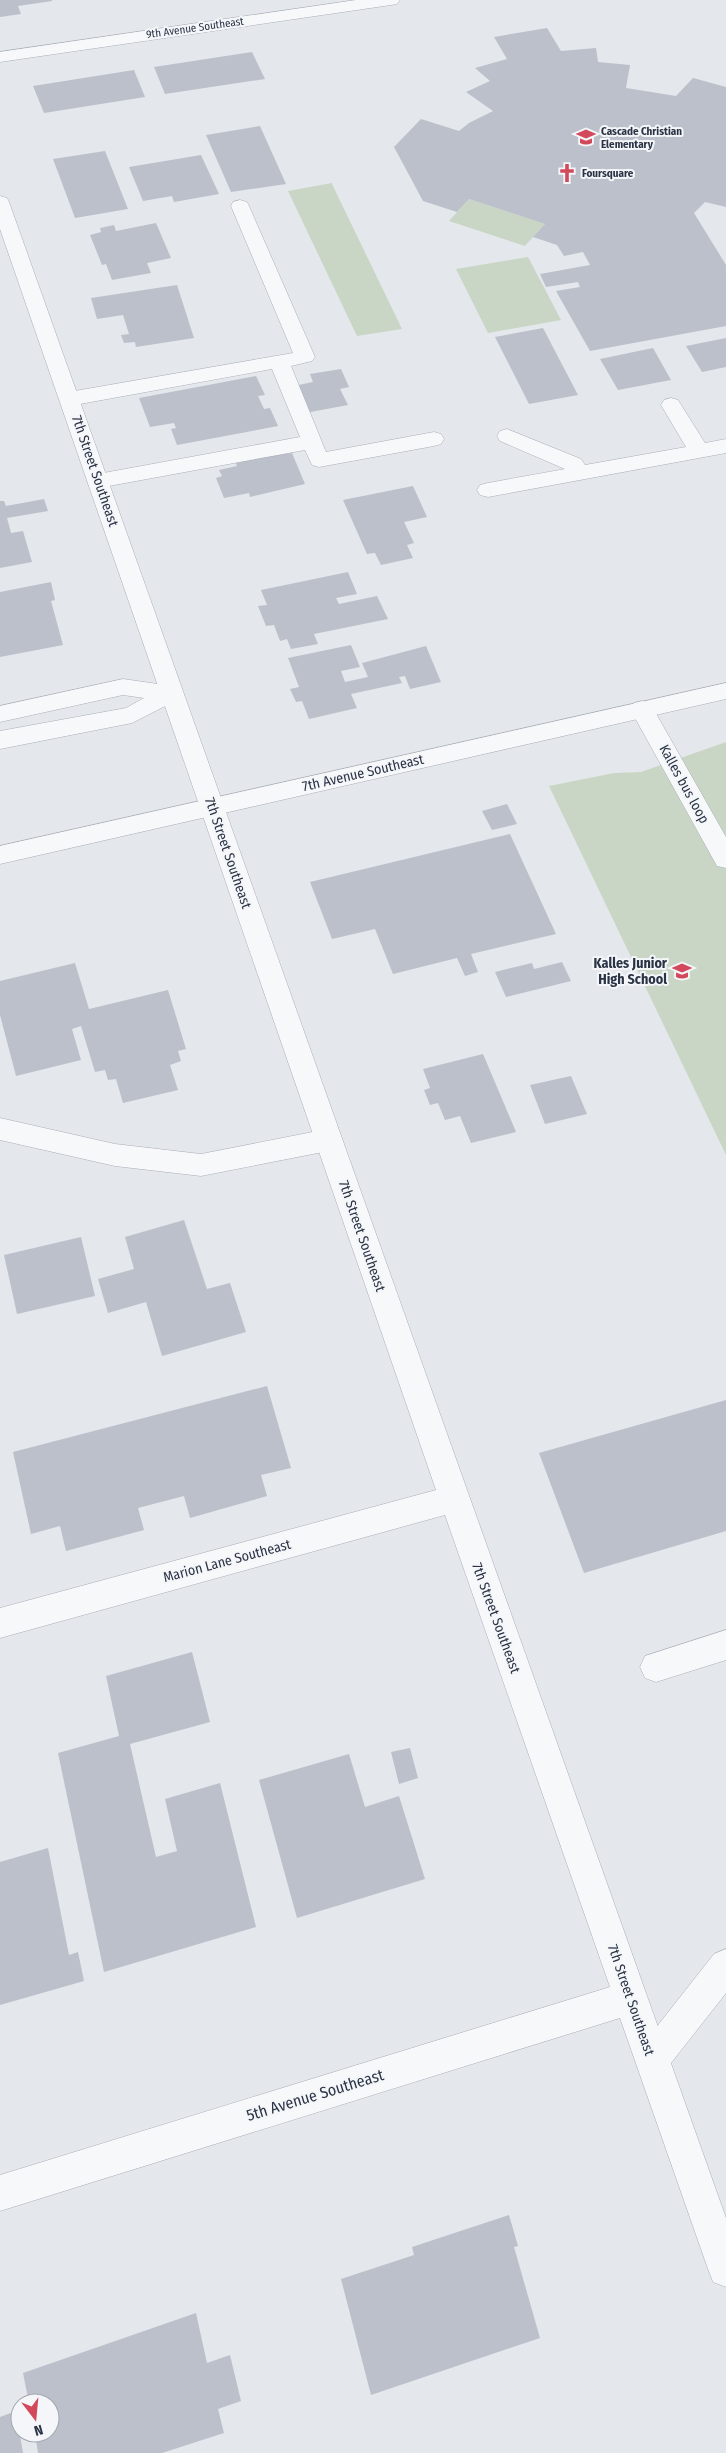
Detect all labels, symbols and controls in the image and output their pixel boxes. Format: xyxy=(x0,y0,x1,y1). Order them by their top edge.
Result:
street label: 9th Avenue Southeast xyxy=(145,15,245,41)
place label: Cascade Christian Elementary xyxy=(601,125,682,151)
school or university icon: Cascade Christian Elementary xyxy=(575,126,597,148)
church icon: Foursquare xyxy=(556,162,578,184)
place label: Foursquare xyxy=(582,167,634,180)
street label: 7th Street Southeast xyxy=(68,413,122,529)
street label: Kalles bus loop xyxy=(655,742,713,826)
street label: 7th Avenue Southeast xyxy=(301,751,426,795)
street label: 7th Street Southeast xyxy=(201,795,255,911)
place label: Kalles Junior High School xyxy=(594,955,668,988)
school or university icon: Kalles Junior High School xyxy=(671,960,693,982)
street label: 7th Street Southeast xyxy=(335,1178,389,1294)
street label: Marion Lane Southeast xyxy=(161,1536,293,1586)
street label: 7th Street Southeast xyxy=(468,1560,524,1676)
street label: 7th Street Southeast xyxy=(604,1942,658,2058)
street label: 5th Avenue Southeast xyxy=(244,2065,387,2125)
north arrow xyxy=(10,2393,60,2443)
text: N xyxy=(32,2421,45,2439)

